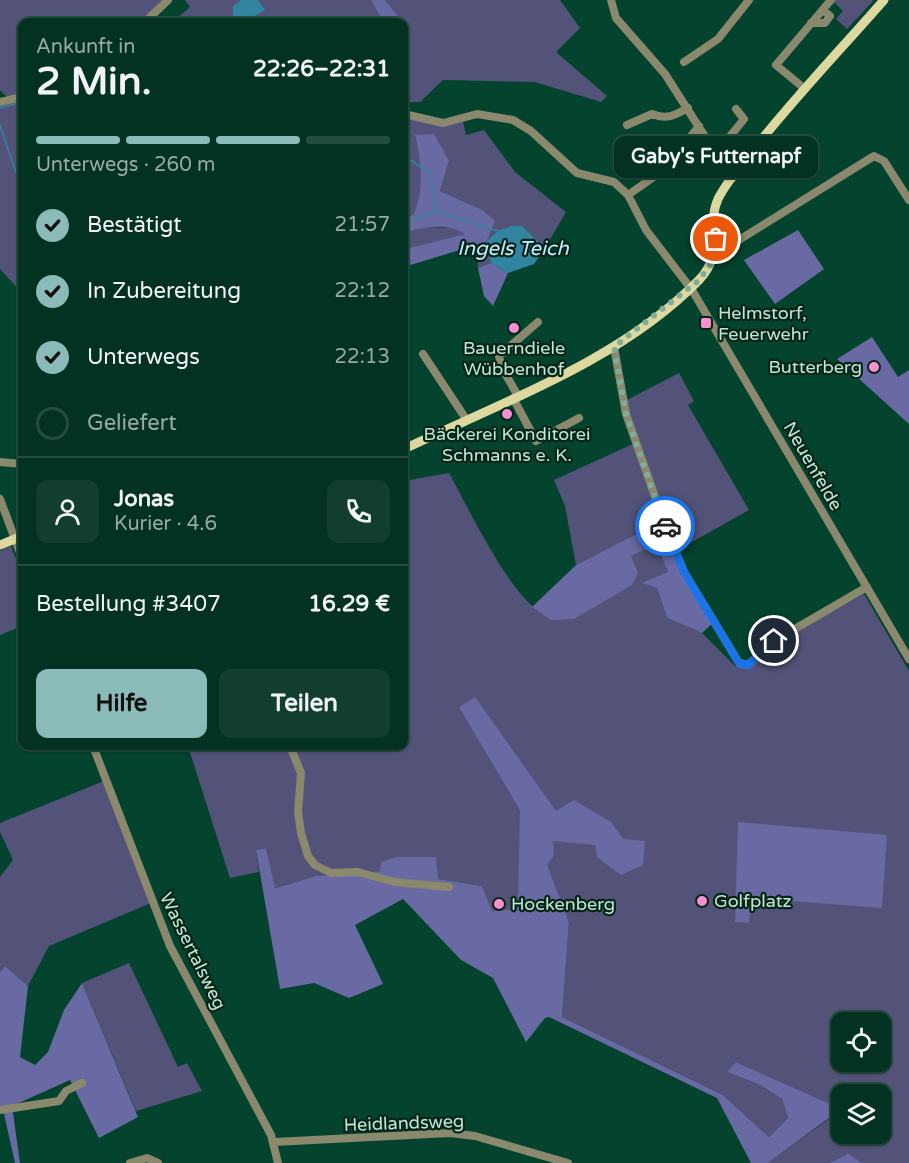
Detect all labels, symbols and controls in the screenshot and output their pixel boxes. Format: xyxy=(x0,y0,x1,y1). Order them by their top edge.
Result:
text: Ankunft in xyxy=(36,35,135,59)
text: 22:26–22:31 xyxy=(253,56,390,82)
text: 2 Min. xyxy=(36,58,152,105)
callout: Gaby's Futternapf xyxy=(614,137,818,179)
text: Gaby's Futternapf xyxy=(631,145,801,169)
text: Unterwegs · 260 m xyxy=(36,153,215,177)
icon: check xyxy=(36,209,69,242)
text: Bestätigt xyxy=(87,212,182,238)
text: 21:57 xyxy=(335,213,390,237)
pin xyxy=(690,213,741,264)
icon: bag xyxy=(699,222,732,255)
water label: Ingels Teich xyxy=(457,237,570,261)
icon: check xyxy=(36,275,69,308)
text: In Zubereitung xyxy=(87,278,241,304)
text: 22:12 xyxy=(335,279,390,303)
place label: Helmstorf, Feuerwehr xyxy=(718,302,809,345)
marker: Helmstorf, Feuerwehr xyxy=(699,316,713,330)
marker: Bauerndiele Wübbenhof xyxy=(507,321,521,335)
place label: Bauerndiele Wübbenhof xyxy=(463,337,565,380)
icon: check xyxy=(36,341,69,374)
text: Unterwegs xyxy=(87,344,200,370)
text: 22:13 xyxy=(335,345,390,369)
place label: Butterberg xyxy=(768,356,862,378)
marker: Butterberg xyxy=(867,360,881,374)
marker: Bäckerei Konditorei Schmanns e. K. xyxy=(500,407,514,421)
text: Geliefert xyxy=(87,410,177,436)
street label: Neuenfelde xyxy=(779,418,847,514)
place label: Bäckerei Konditorei Schmanns e. K. xyxy=(424,423,590,466)
button: person xyxy=(36,480,99,543)
button: phone xyxy=(327,480,390,543)
text: Jonas xyxy=(114,486,174,512)
courier xyxy=(635,496,695,556)
icon: car xyxy=(649,510,682,543)
text: Kurier · 4.6 xyxy=(114,512,217,536)
text: Bestellung #3407 xyxy=(36,591,221,617)
text: 16.29 € xyxy=(308,591,390,617)
pin xyxy=(748,615,799,666)
icon: home xyxy=(757,624,790,657)
button: Hilfe xyxy=(36,669,207,738)
button: Teilen xyxy=(219,669,390,738)
street label: Wassertalsweg xyxy=(155,889,231,1013)
place label: Golfplatz xyxy=(714,890,792,912)
place label: Hockenberg xyxy=(511,893,615,915)
marker: Golfplatz xyxy=(695,894,709,908)
marker: Hockenberg xyxy=(492,897,506,911)
map controls xyxy=(831,1012,891,1144)
button: locate xyxy=(831,1012,891,1072)
button: layers xyxy=(831,1084,891,1144)
street label: Heidlandsweg xyxy=(343,1110,465,1136)

